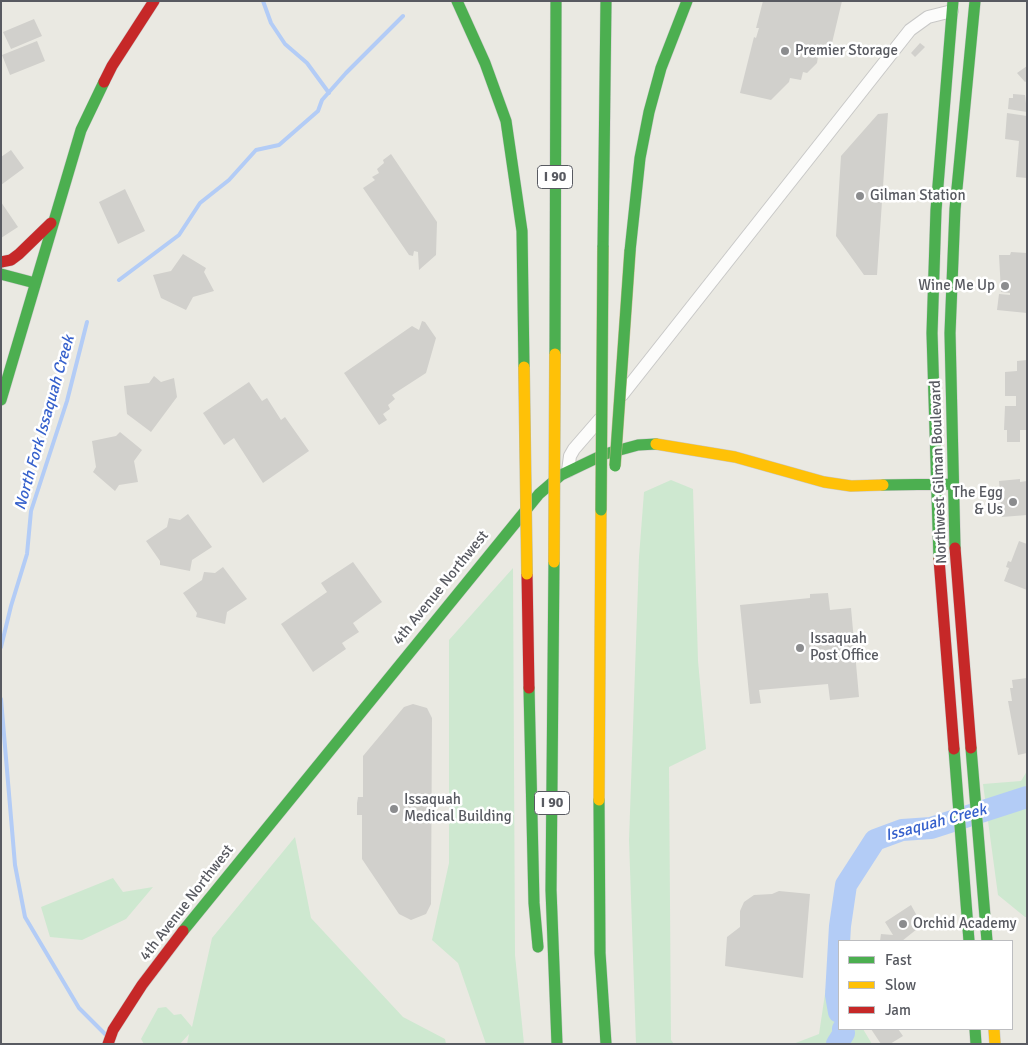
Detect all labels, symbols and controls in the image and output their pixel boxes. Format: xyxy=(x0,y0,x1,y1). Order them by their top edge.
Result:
place label: Premier Storage xyxy=(795,42,898,60)
marker: Premier Storage xyxy=(779,45,791,57)
road number: I 90 xyxy=(538,166,572,188)
place label: Gilman Station xyxy=(870,187,966,205)
marker: Gilman Station xyxy=(854,190,866,202)
place label: Wine Me Up xyxy=(918,277,995,295)
marker: Wine Me Up xyxy=(999,280,1011,292)
water label: North Fork Issaquah Creek xyxy=(11,334,79,512)
street label: Northwest Gilman Boulevard xyxy=(927,380,951,564)
place label: The Egg & Us xyxy=(952,484,1003,519)
marker: The Egg & Us xyxy=(1007,496,1019,508)
street label: 4th Avenue Northwest xyxy=(389,527,493,649)
place label: Issaquah Post Office xyxy=(810,630,879,665)
marker: Issaquah Post Office xyxy=(794,642,806,654)
place label: Issaquah Medical Building xyxy=(404,791,512,826)
road number: I 90 xyxy=(534,791,570,814)
water label: Issaquah Creek xyxy=(883,800,989,846)
marker: Issaquah Medical Building xyxy=(388,803,400,815)
street label: 4th Avenue Northwest xyxy=(136,842,238,964)
place label: Orchid Academy xyxy=(913,915,1017,933)
marker: Orchid Academy xyxy=(897,918,909,930)
legend xyxy=(838,940,1013,1030)
text: Fast xyxy=(885,951,912,969)
text: Slow xyxy=(885,976,916,994)
text: Jam xyxy=(885,1001,911,1019)

